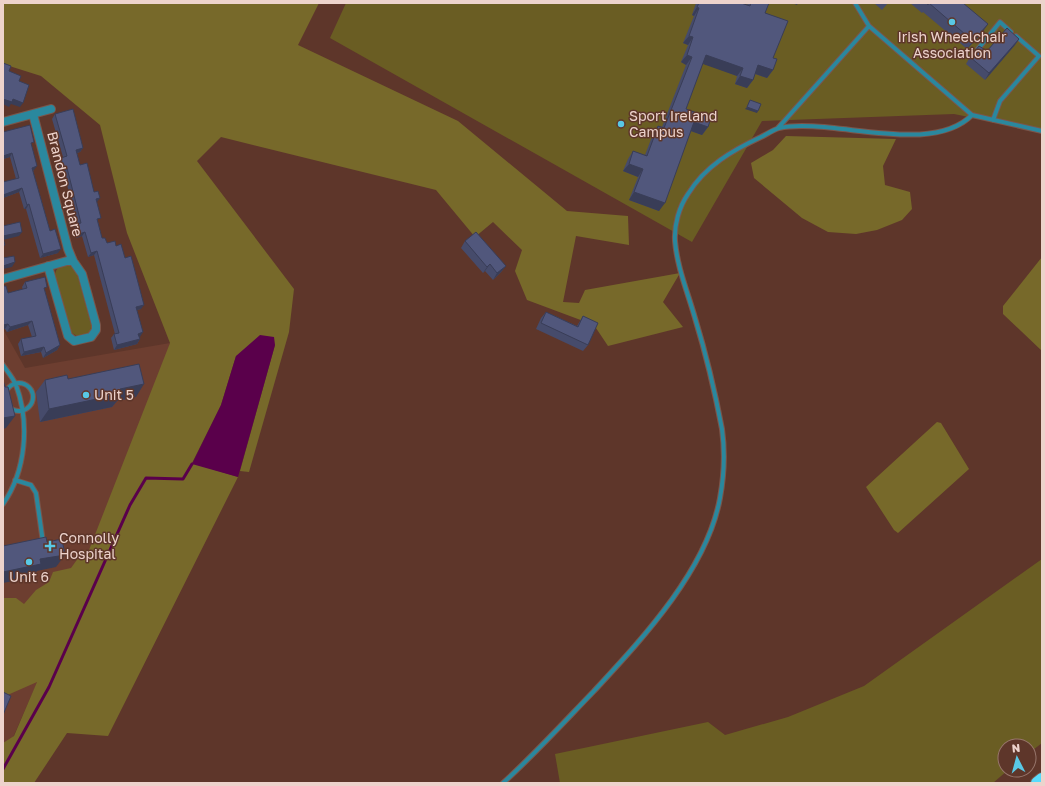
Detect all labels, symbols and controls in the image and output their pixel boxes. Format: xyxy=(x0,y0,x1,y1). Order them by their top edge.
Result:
marker: Irish Wheelchair Association xyxy=(947,17,957,27)
place label: Irish Wheelchair Association xyxy=(897,28,1007,61)
place label: Sport Ireland Campus xyxy=(629,107,717,140)
marker: Sport Ireland Campus xyxy=(616,119,626,129)
street label: Brandon Square xyxy=(44,130,87,238)
place label: Unit 5 xyxy=(94,386,134,403)
marker: Unit 5 xyxy=(81,390,91,400)
place label: Connolly Hospital xyxy=(59,529,119,562)
marker: Connolly Hospital xyxy=(44,540,56,552)
marker: Unit 6 xyxy=(24,557,34,567)
place label: Unit 6 xyxy=(9,568,49,585)
north arrow xyxy=(997,738,1037,778)
text: N xyxy=(1011,741,1021,754)

